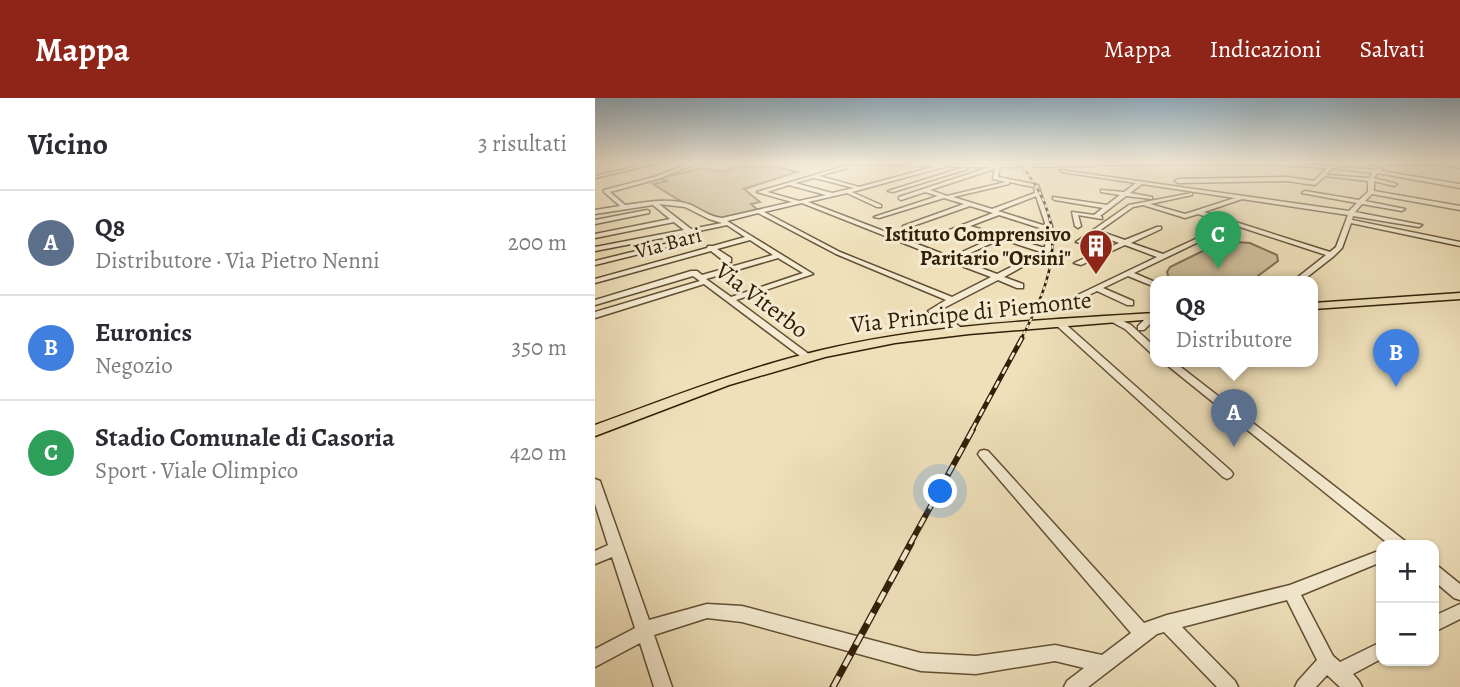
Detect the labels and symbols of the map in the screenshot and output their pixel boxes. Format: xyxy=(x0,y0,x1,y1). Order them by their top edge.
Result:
pin: C xyxy=(1195,211,1241,269)
place label: Istituto Comprensivo Paritario "Orsini" xyxy=(885,220,1071,272)
street label: Via Bari xyxy=(631,221,705,266)
building icon: Istituto Comprensivo Paritario "Orsini" xyxy=(1077,227,1115,276)
street label: Via Viterbo xyxy=(708,254,815,346)
street label: Via Principe di Piemonte xyxy=(848,283,1093,341)
pin: B xyxy=(1373,329,1419,387)
pin: A xyxy=(1211,389,1257,447)
your location xyxy=(923,474,957,508)

